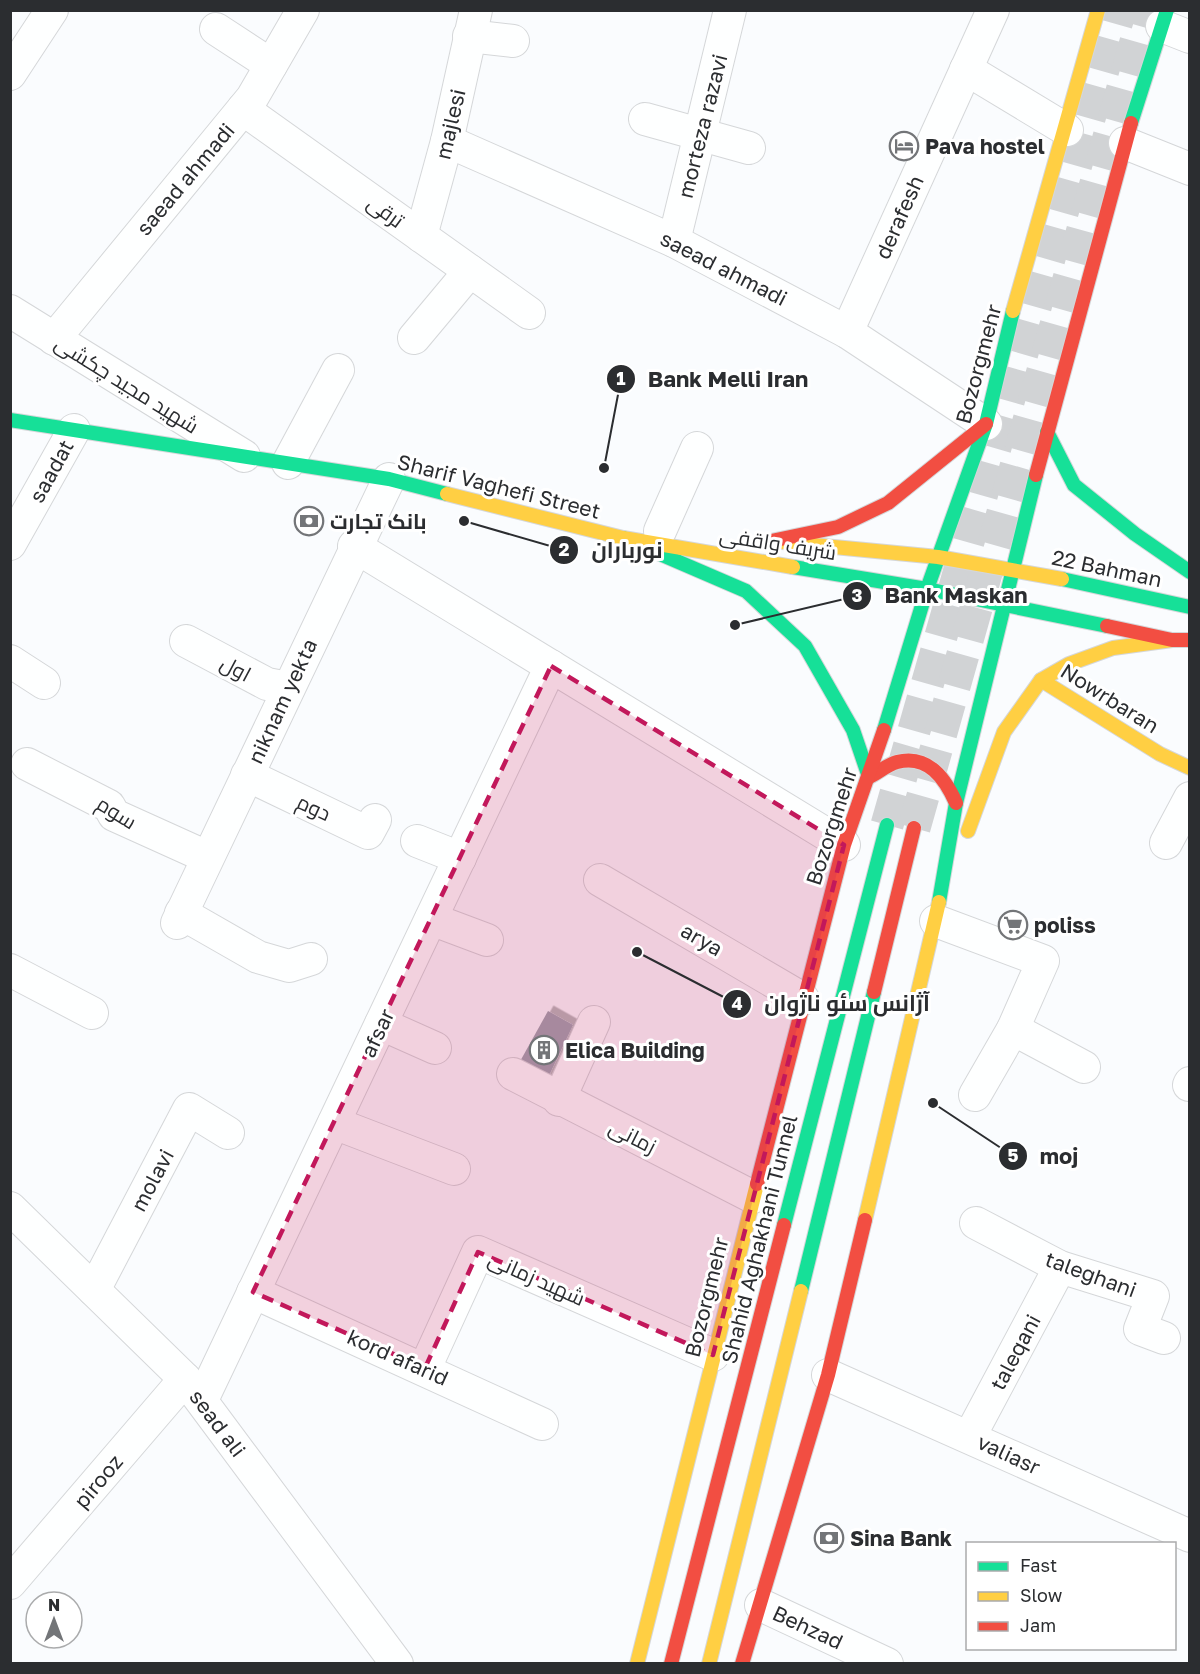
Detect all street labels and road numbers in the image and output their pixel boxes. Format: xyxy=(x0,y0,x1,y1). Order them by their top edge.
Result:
street label: morteza razavi xyxy=(672,51,732,201)
street label: majlesi xyxy=(429,86,471,162)
street label: saead ahmadi xyxy=(130,117,240,241)
street label: derafesh xyxy=(869,171,929,263)
street label: ترقی xyxy=(362,189,410,234)
street label: saead ahmadi xyxy=(656,225,792,311)
street label: Bozorgmehr xyxy=(950,301,1006,427)
street label: شهید مجید چکشی xyxy=(49,329,204,440)
street label: saadat xyxy=(23,435,79,507)
street label: Sharif Vaghefi Street xyxy=(395,448,603,524)
street label: شریف واقفی xyxy=(717,521,838,566)
street label: 22 Bahman xyxy=(1050,544,1164,592)
street label: niknam yekta xyxy=(242,634,322,768)
street label: اول xyxy=(216,649,256,688)
street label: Nowrbaran xyxy=(1056,658,1164,738)
street label: Bozorgmehr xyxy=(800,764,862,888)
street label: دوم xyxy=(292,788,335,828)
street label: سوم xyxy=(91,790,142,836)
street label: arya xyxy=(677,917,727,961)
street label: afsar xyxy=(355,1005,399,1061)
street label: Shahid Aghakhani Tunnel xyxy=(715,1112,803,1366)
street label: زمانی xyxy=(605,1113,661,1160)
street label: molavi xyxy=(125,1144,179,1216)
street label: Bozorgmehr xyxy=(679,1234,733,1360)
street label: شهید زمانی xyxy=(484,1245,589,1312)
street label: taleghani xyxy=(1042,1246,1140,1302)
street label: taleqani xyxy=(984,1310,1046,1394)
street label: kord afarid xyxy=(343,1323,453,1391)
street label: sead ali xyxy=(184,1384,252,1462)
street label: valiasr xyxy=(973,1428,1045,1480)
street label: pirooz xyxy=(68,1449,128,1513)
street label: Behzad xyxy=(769,1599,847,1655)

